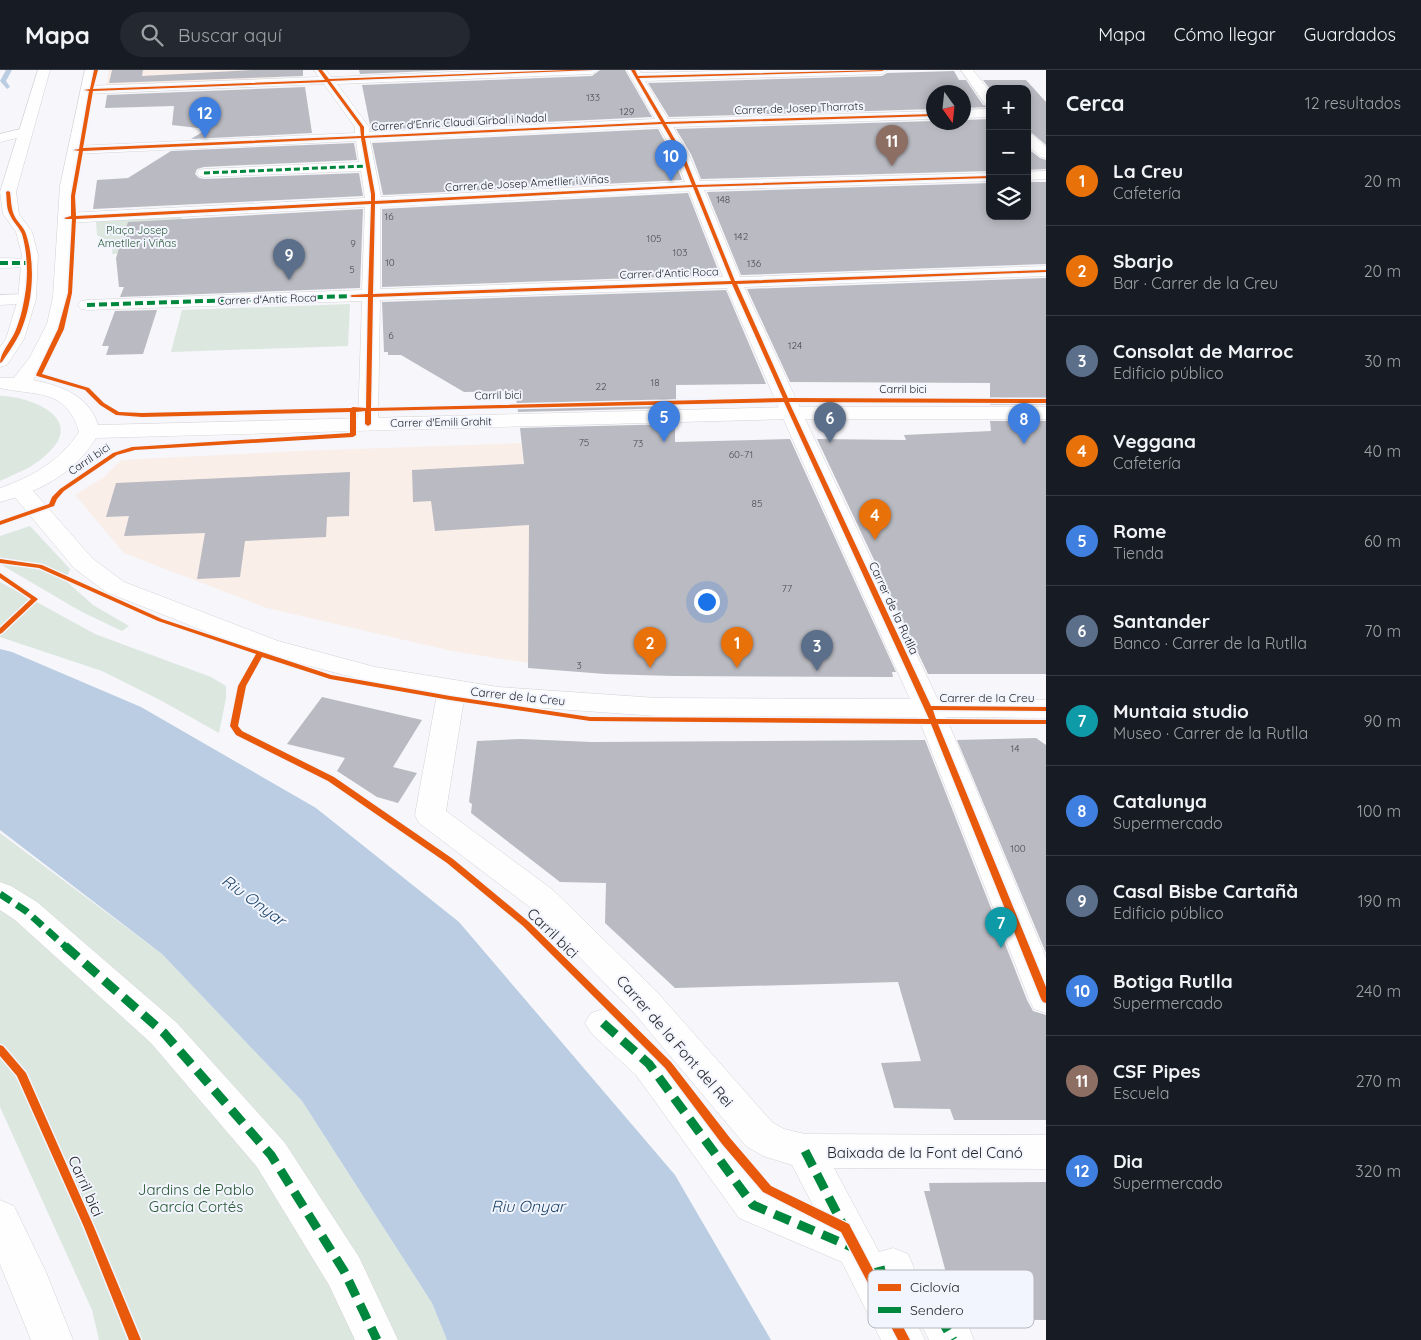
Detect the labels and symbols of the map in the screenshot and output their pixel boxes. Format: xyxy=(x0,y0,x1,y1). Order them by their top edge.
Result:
north arrow xyxy=(926,85,971,130)
house number: 133 xyxy=(586,91,600,104)
pin: 12 xyxy=(189,97,221,138)
street label: Carrer de Josep Tharrats xyxy=(734,99,864,117)
house number: 129 xyxy=(620,105,635,118)
street label: Carrer d'Enric Claudi Girbal i Nadal xyxy=(371,110,547,134)
pin: 11 xyxy=(876,125,908,166)
pin: 10 xyxy=(655,140,687,181)
street label: Carrer de Josep Ametller i Viñas xyxy=(445,172,609,194)
house number: 148 xyxy=(716,193,730,206)
house number: 16 xyxy=(384,210,394,223)
park label: Plaça Josep Ametller i Viñas xyxy=(98,223,176,250)
house number: 142 xyxy=(734,230,749,243)
house number: 105 xyxy=(646,232,662,245)
house number: 9 xyxy=(350,237,356,250)
pin: 9 xyxy=(273,239,305,280)
house number: 103 xyxy=(673,246,687,259)
house number: 10 xyxy=(385,256,395,269)
house number: 136 xyxy=(747,257,762,270)
house number: 5 xyxy=(349,263,355,276)
street label: Carrer d'Antic Roca xyxy=(619,264,719,282)
street label: Carrer d'Antic Roca xyxy=(217,290,317,308)
house number: 6 xyxy=(388,329,394,342)
house number: 124 xyxy=(788,339,802,352)
house number: 18 xyxy=(650,376,660,389)
house number: 22 xyxy=(595,380,607,393)
street label: Carril bici xyxy=(879,382,927,396)
street label: Carril bici xyxy=(474,388,522,402)
pin: 5 xyxy=(648,401,680,442)
pin: 6 xyxy=(814,402,846,443)
pin: 8 xyxy=(1008,403,1040,444)
street label: Carrer d'Emili Grahit xyxy=(390,414,492,430)
house number: 75 xyxy=(579,436,589,449)
house number: 73 xyxy=(633,437,643,450)
street label: Carril bici xyxy=(65,440,113,478)
house number: 60-71 xyxy=(729,448,753,461)
house number: 85 xyxy=(752,497,762,510)
pin: 4 xyxy=(859,499,891,540)
street label: Carrer de la Rutlla xyxy=(866,559,922,657)
house number: 77 xyxy=(782,582,792,595)
your location xyxy=(694,589,720,615)
pin: 2 xyxy=(634,627,666,668)
pin: 1 xyxy=(721,627,753,668)
pin: 3 xyxy=(801,630,833,671)
house number: 3 xyxy=(576,659,582,672)
street label: Carrer de la Creu xyxy=(470,684,566,708)
street label: Carrer de la Creu xyxy=(939,690,1035,705)
house number: 14 xyxy=(1011,742,1019,755)
house number: 100 xyxy=(1010,842,1026,855)
water label: Riu Onyar xyxy=(218,870,291,931)
street label: Carril bici xyxy=(523,904,583,962)
pin: 7 xyxy=(985,907,1017,948)
street label: Carrer de la Font del Rei xyxy=(612,971,738,1111)
street label: Baixada de la Font del Canó xyxy=(827,1143,1023,1162)
street label: Carril bici xyxy=(64,1153,108,1219)
park label: Jardins de Pablo García Cortés xyxy=(138,1180,254,1216)
water label: Riu Onyar xyxy=(491,1196,567,1216)
legend xyxy=(868,1270,1034,1328)
text: Ciclovía xyxy=(910,1278,960,1296)
text: Sendero xyxy=(910,1301,964,1319)

